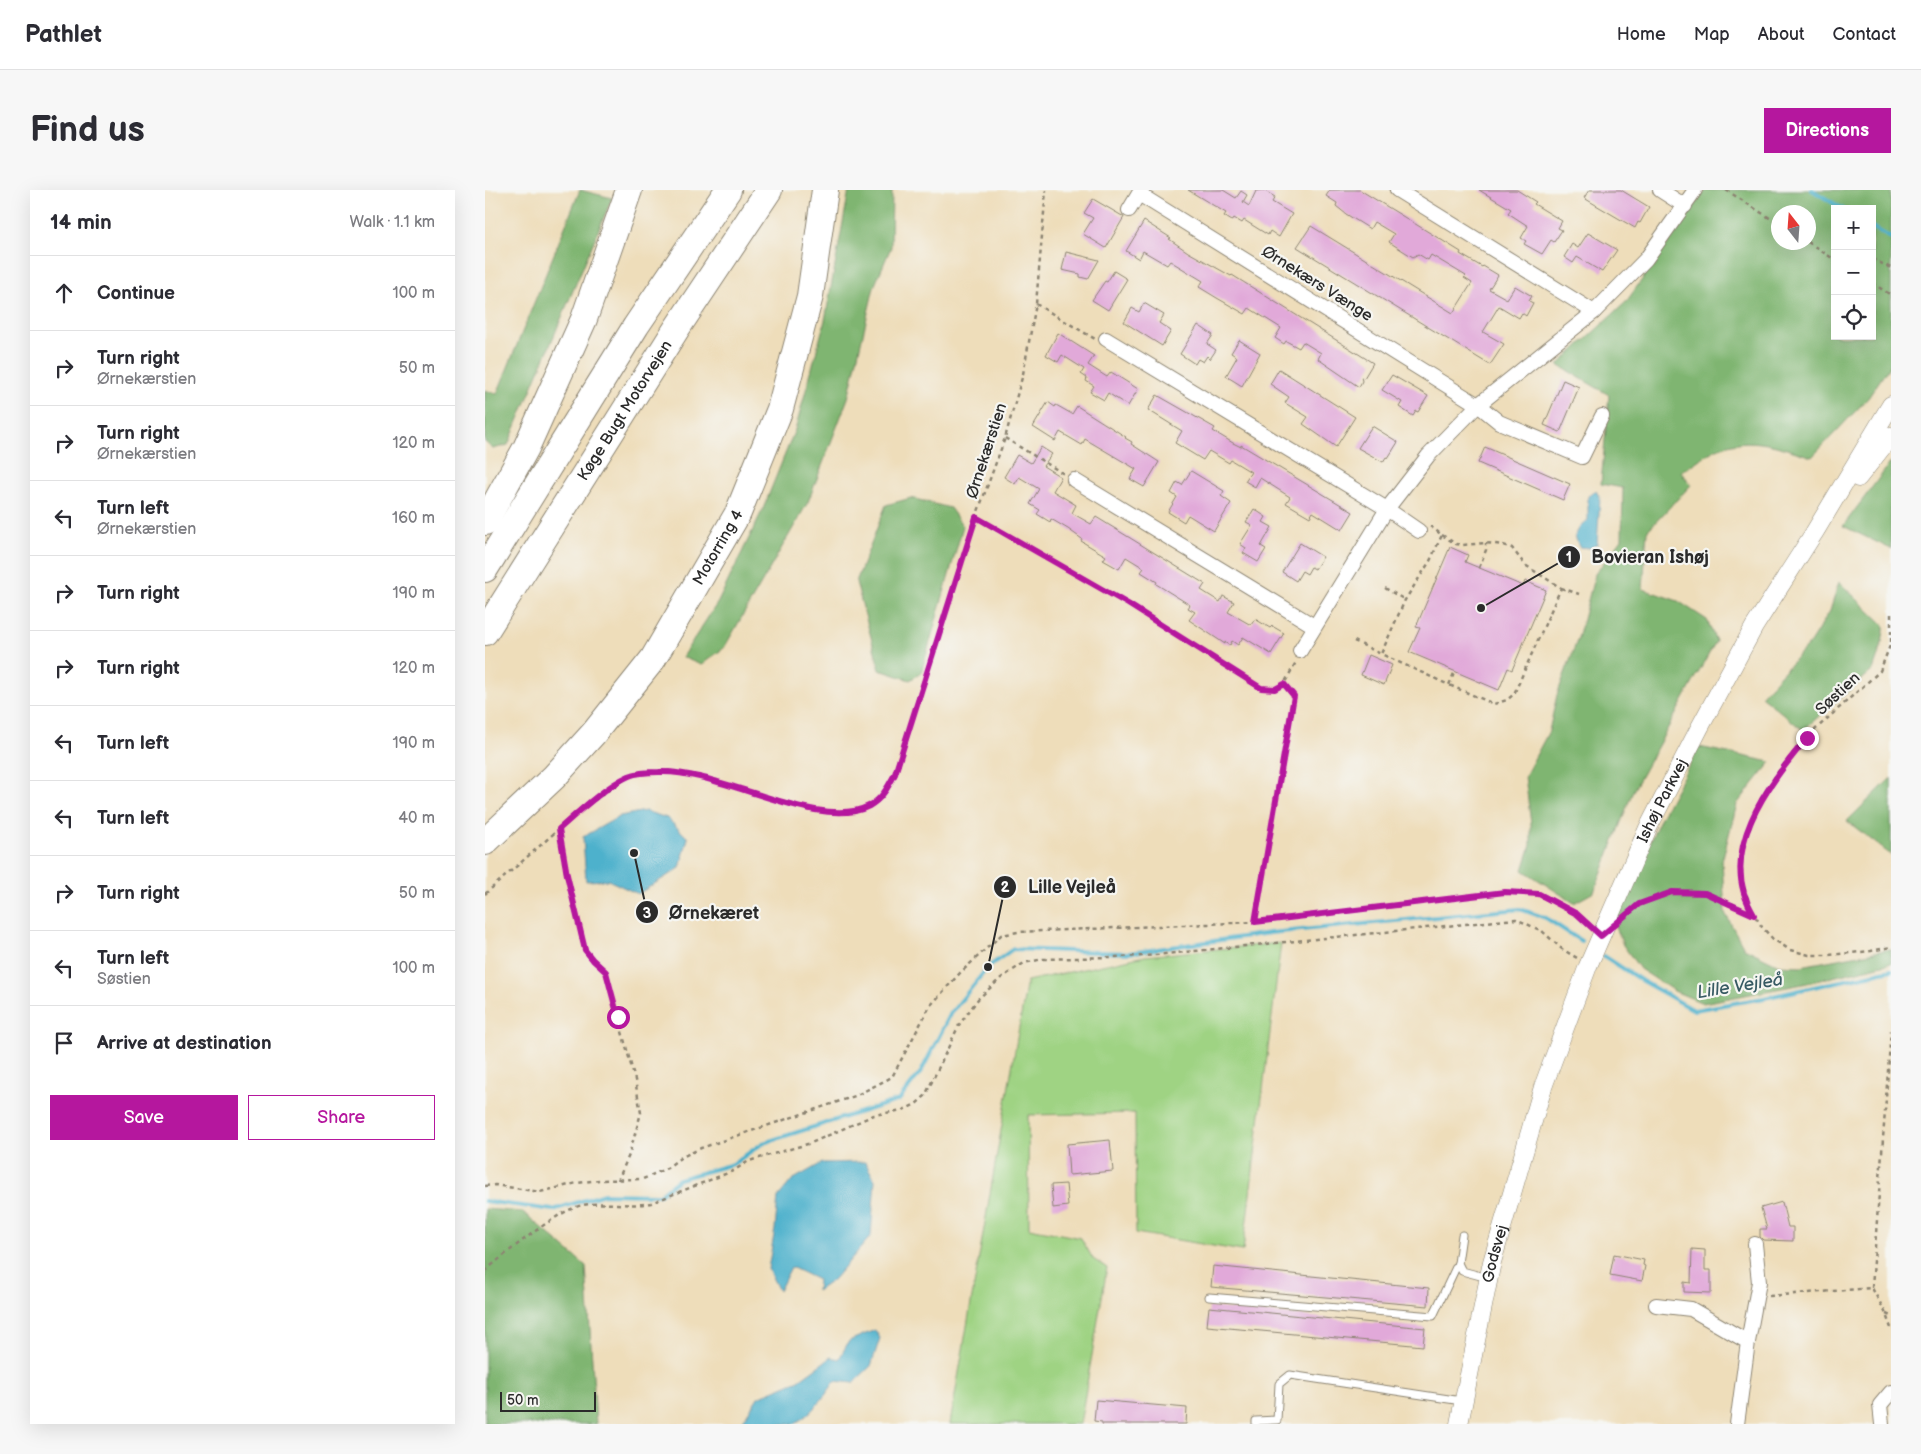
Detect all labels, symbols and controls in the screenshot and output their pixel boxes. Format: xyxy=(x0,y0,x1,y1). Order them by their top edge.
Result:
text: Pathlet xyxy=(25,20,102,49)
text: Home xyxy=(1617,24,1666,45)
text: Map xyxy=(1694,24,1730,45)
text: About xyxy=(1758,24,1805,45)
text: Contact xyxy=(1833,24,1896,45)
button: Directions xyxy=(1764,108,1891,153)
text: Find us xyxy=(30,109,145,152)
north arrow xyxy=(1771,205,1816,250)
map controls xyxy=(1831,205,1876,340)
button: + xyxy=(1831,205,1876,250)
text: 14 min xyxy=(50,210,112,235)
text: Walk · 1.1 km xyxy=(350,213,435,232)
street label: Ørnekærs Vænge xyxy=(1258,242,1376,326)
button: − xyxy=(1831,250,1876,295)
icon: ahead xyxy=(50,279,78,307)
text: Continue xyxy=(97,282,175,305)
text: 100 m xyxy=(392,284,435,303)
button: locate xyxy=(1831,295,1876,340)
street label: Køge Bugt Motorvejen xyxy=(574,337,676,484)
text: Turn right xyxy=(97,347,180,370)
icon: right xyxy=(50,354,78,382)
text: 50 m xyxy=(399,359,435,378)
text: Ørnekærstien xyxy=(97,370,196,389)
street label: Ørnekærstien xyxy=(963,401,1011,501)
text: Turn right xyxy=(97,422,180,445)
icon: right xyxy=(50,429,78,457)
text: 120 m xyxy=(392,434,435,453)
text: Ørnekærstien xyxy=(97,445,196,464)
text: Turn left xyxy=(97,497,169,520)
icon: left xyxy=(50,504,78,532)
street label: Motorring 4 xyxy=(689,506,747,588)
text: 160 m xyxy=(392,509,435,528)
text: Ørnekærstien xyxy=(97,520,196,539)
callout: Bovieran Ishøj xyxy=(1556,540,1719,573)
text: Bovieran Ishøj xyxy=(1591,547,1709,568)
text: 1 xyxy=(1566,548,1572,567)
icon: right xyxy=(50,579,78,607)
text: Turn right xyxy=(97,582,180,605)
text: 190 m xyxy=(393,584,435,603)
icon: right xyxy=(50,654,78,682)
text: Turn right xyxy=(97,657,180,680)
text: 120 m xyxy=(392,659,435,678)
street label: Søstien xyxy=(1812,669,1864,719)
route end xyxy=(1796,727,1819,750)
icon: left xyxy=(50,729,78,757)
text: Turn left xyxy=(97,732,169,755)
text: 190 m xyxy=(393,734,435,753)
street label: Ishøj Parkvej xyxy=(1633,756,1692,846)
icon: left xyxy=(50,804,78,832)
text: Turn left xyxy=(97,807,169,830)
text: 40 m xyxy=(398,809,435,828)
callout: Lille Vejleå xyxy=(992,871,1126,904)
text: Lille Vejleå xyxy=(1028,877,1116,898)
text: 2 xyxy=(1001,878,1010,897)
icon: right xyxy=(50,879,78,907)
text: Turn right xyxy=(97,882,180,905)
text: 50 m xyxy=(399,884,435,903)
callout: Ørnekæret xyxy=(635,896,769,929)
text: Ørnekæret xyxy=(669,903,759,924)
text: 3 xyxy=(643,904,652,923)
text: Turn left xyxy=(97,947,169,970)
icon: left xyxy=(50,954,78,982)
text: 100 m xyxy=(392,959,435,978)
water label: Lille Vejleå xyxy=(1696,969,1784,1003)
text: Søstien xyxy=(97,970,151,989)
route start xyxy=(607,1006,630,1029)
icon: arrive xyxy=(50,1029,78,1057)
text: Arrive at destination xyxy=(97,1032,272,1055)
button: Save xyxy=(50,1095,238,1140)
button: Share xyxy=(248,1095,435,1140)
street label: Godsvej xyxy=(1479,1223,1512,1284)
scale bar xyxy=(500,1389,596,1412)
text: 50 m xyxy=(507,1392,539,1409)

